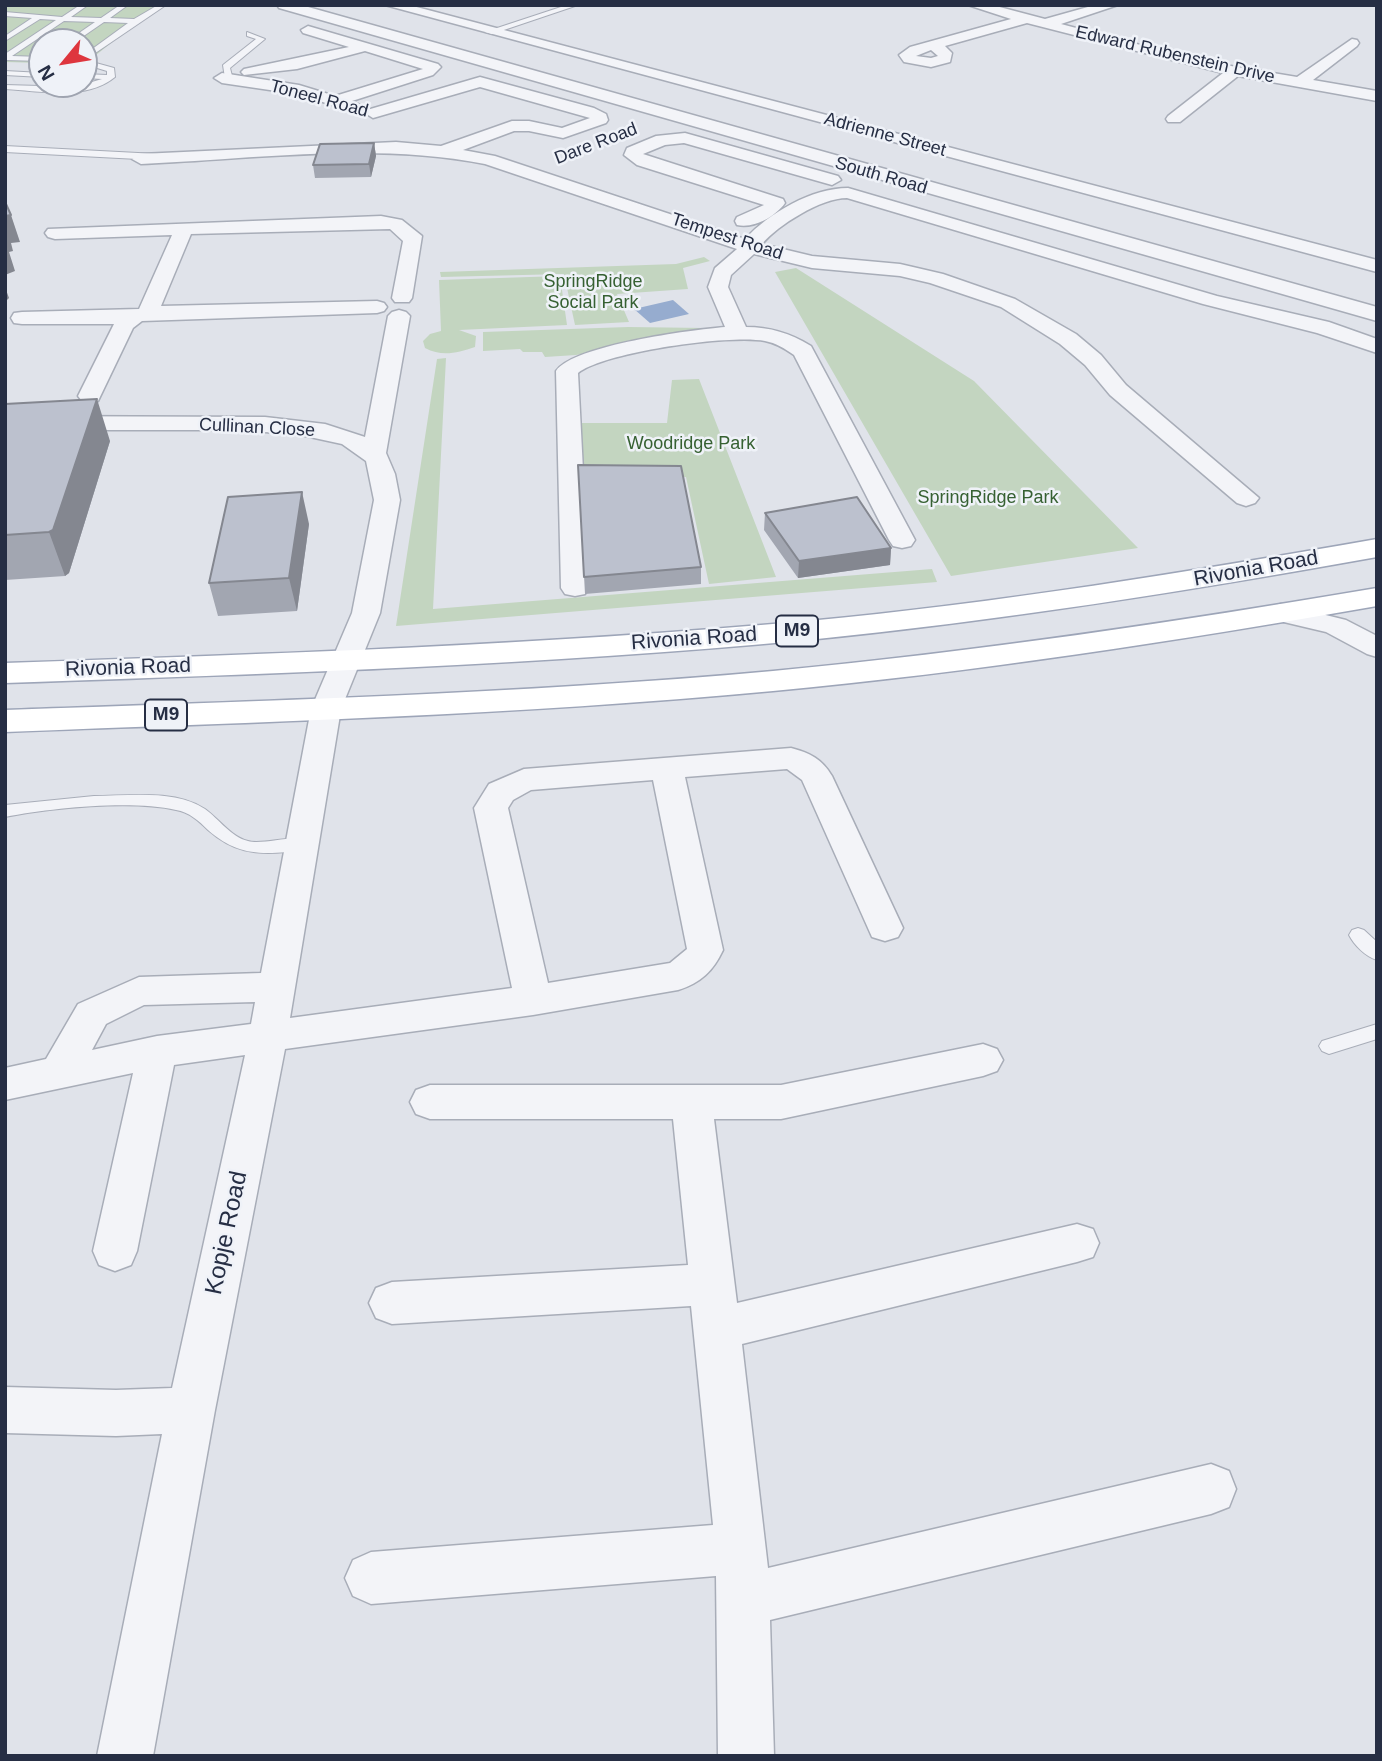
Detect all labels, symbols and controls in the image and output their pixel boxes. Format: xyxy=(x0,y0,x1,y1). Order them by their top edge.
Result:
street label: Edward Rubenstein Drive xyxy=(1073,22,1277,88)
north arrow xyxy=(28,28,98,98)
text: N xyxy=(34,62,59,84)
street label: Toneel Road xyxy=(267,75,371,123)
street label: Adrienne Street xyxy=(822,108,948,162)
street label: Dare Road xyxy=(551,118,641,170)
street label: South Road xyxy=(832,153,930,199)
street label: Tempest Road xyxy=(668,209,786,265)
park label: SpringRidge Social Park xyxy=(543,271,643,314)
street label: Cullinan Close xyxy=(198,414,316,442)
park label: Woodridge Park xyxy=(627,433,755,455)
park label: SpringRidge Park xyxy=(917,487,1059,509)
street label: Rivonia Road xyxy=(1192,546,1320,592)
road number: M9 xyxy=(776,616,818,646)
street label: Rivonia Road xyxy=(630,622,758,656)
street label: Rivonia Road xyxy=(65,653,191,683)
road number: M9 xyxy=(145,700,187,730)
street label: Kopje Road xyxy=(200,1169,254,1297)

